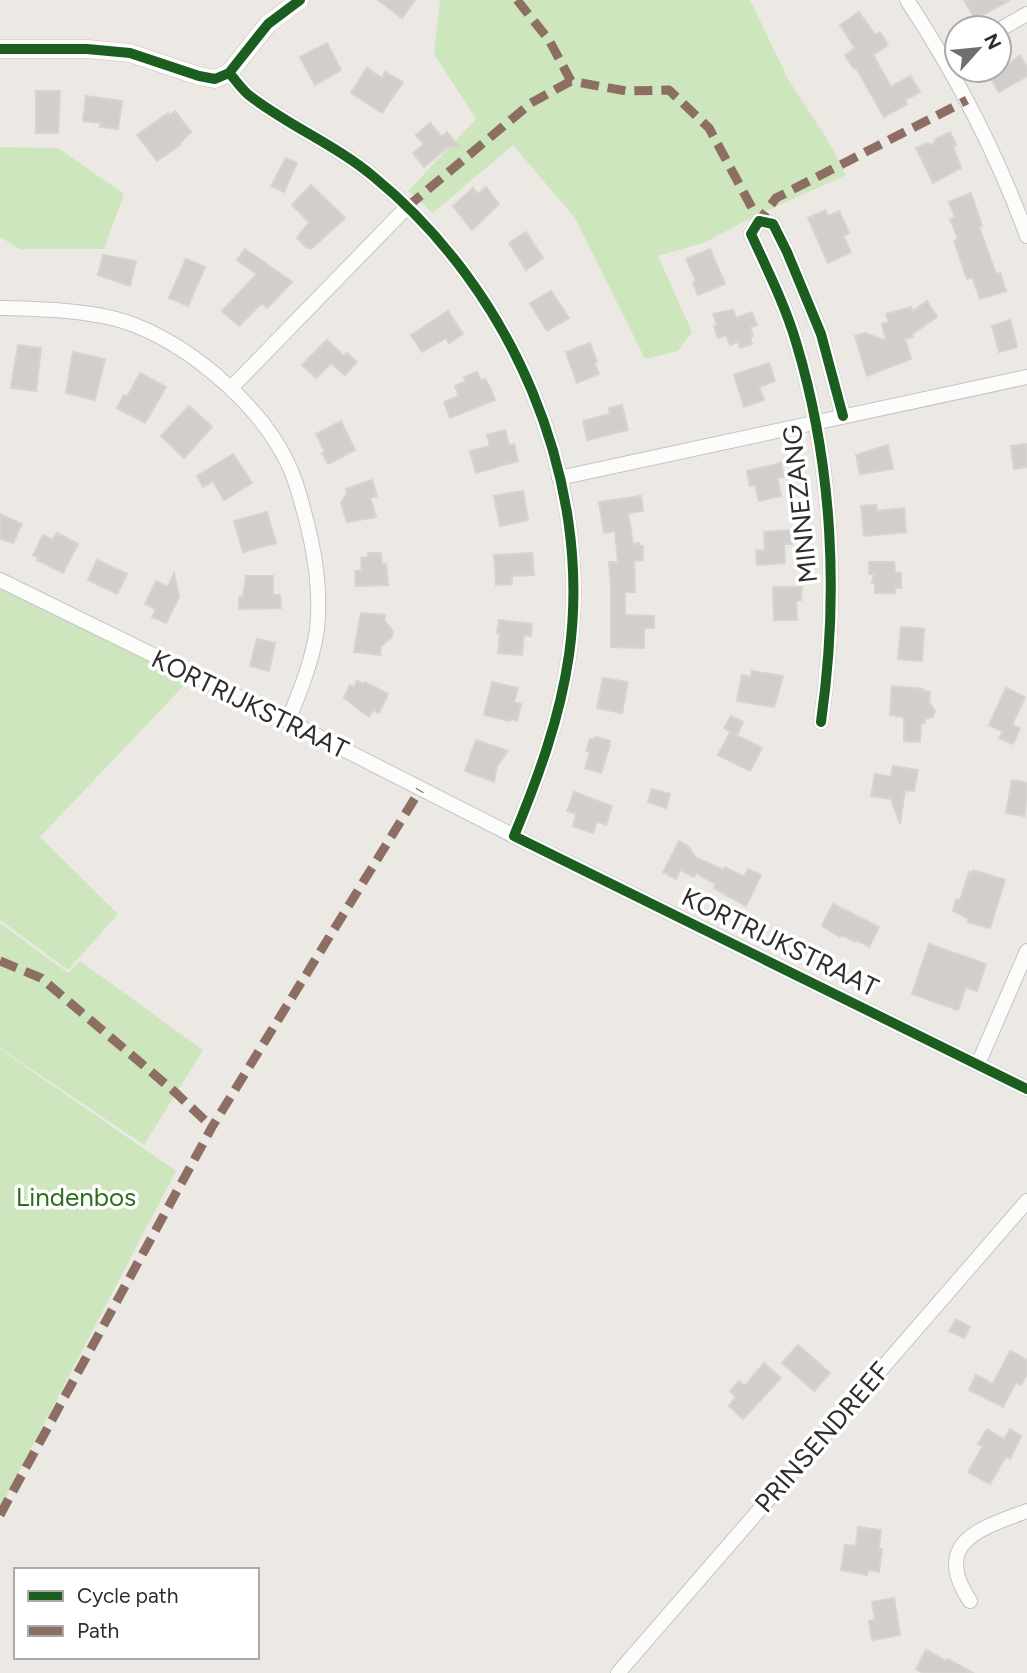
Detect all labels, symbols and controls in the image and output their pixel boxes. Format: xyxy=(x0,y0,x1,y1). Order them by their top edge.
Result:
north arrow xyxy=(943,14,1013,84)
text: N xyxy=(979,30,1006,53)
street label: MINNEZANG xyxy=(776,423,824,585)
street label: KORTRIJKSTRAAT xyxy=(146,642,354,766)
street label: KORTRIJKSTRAAT xyxy=(676,880,884,1004)
park label: Lindenbos xyxy=(16,1181,136,1213)
street label: PRINSENDREEF xyxy=(748,1355,896,1519)
legend xyxy=(14,1568,259,1659)
text: Cycle path xyxy=(77,1583,178,1608)
text: Path xyxy=(77,1618,119,1643)

